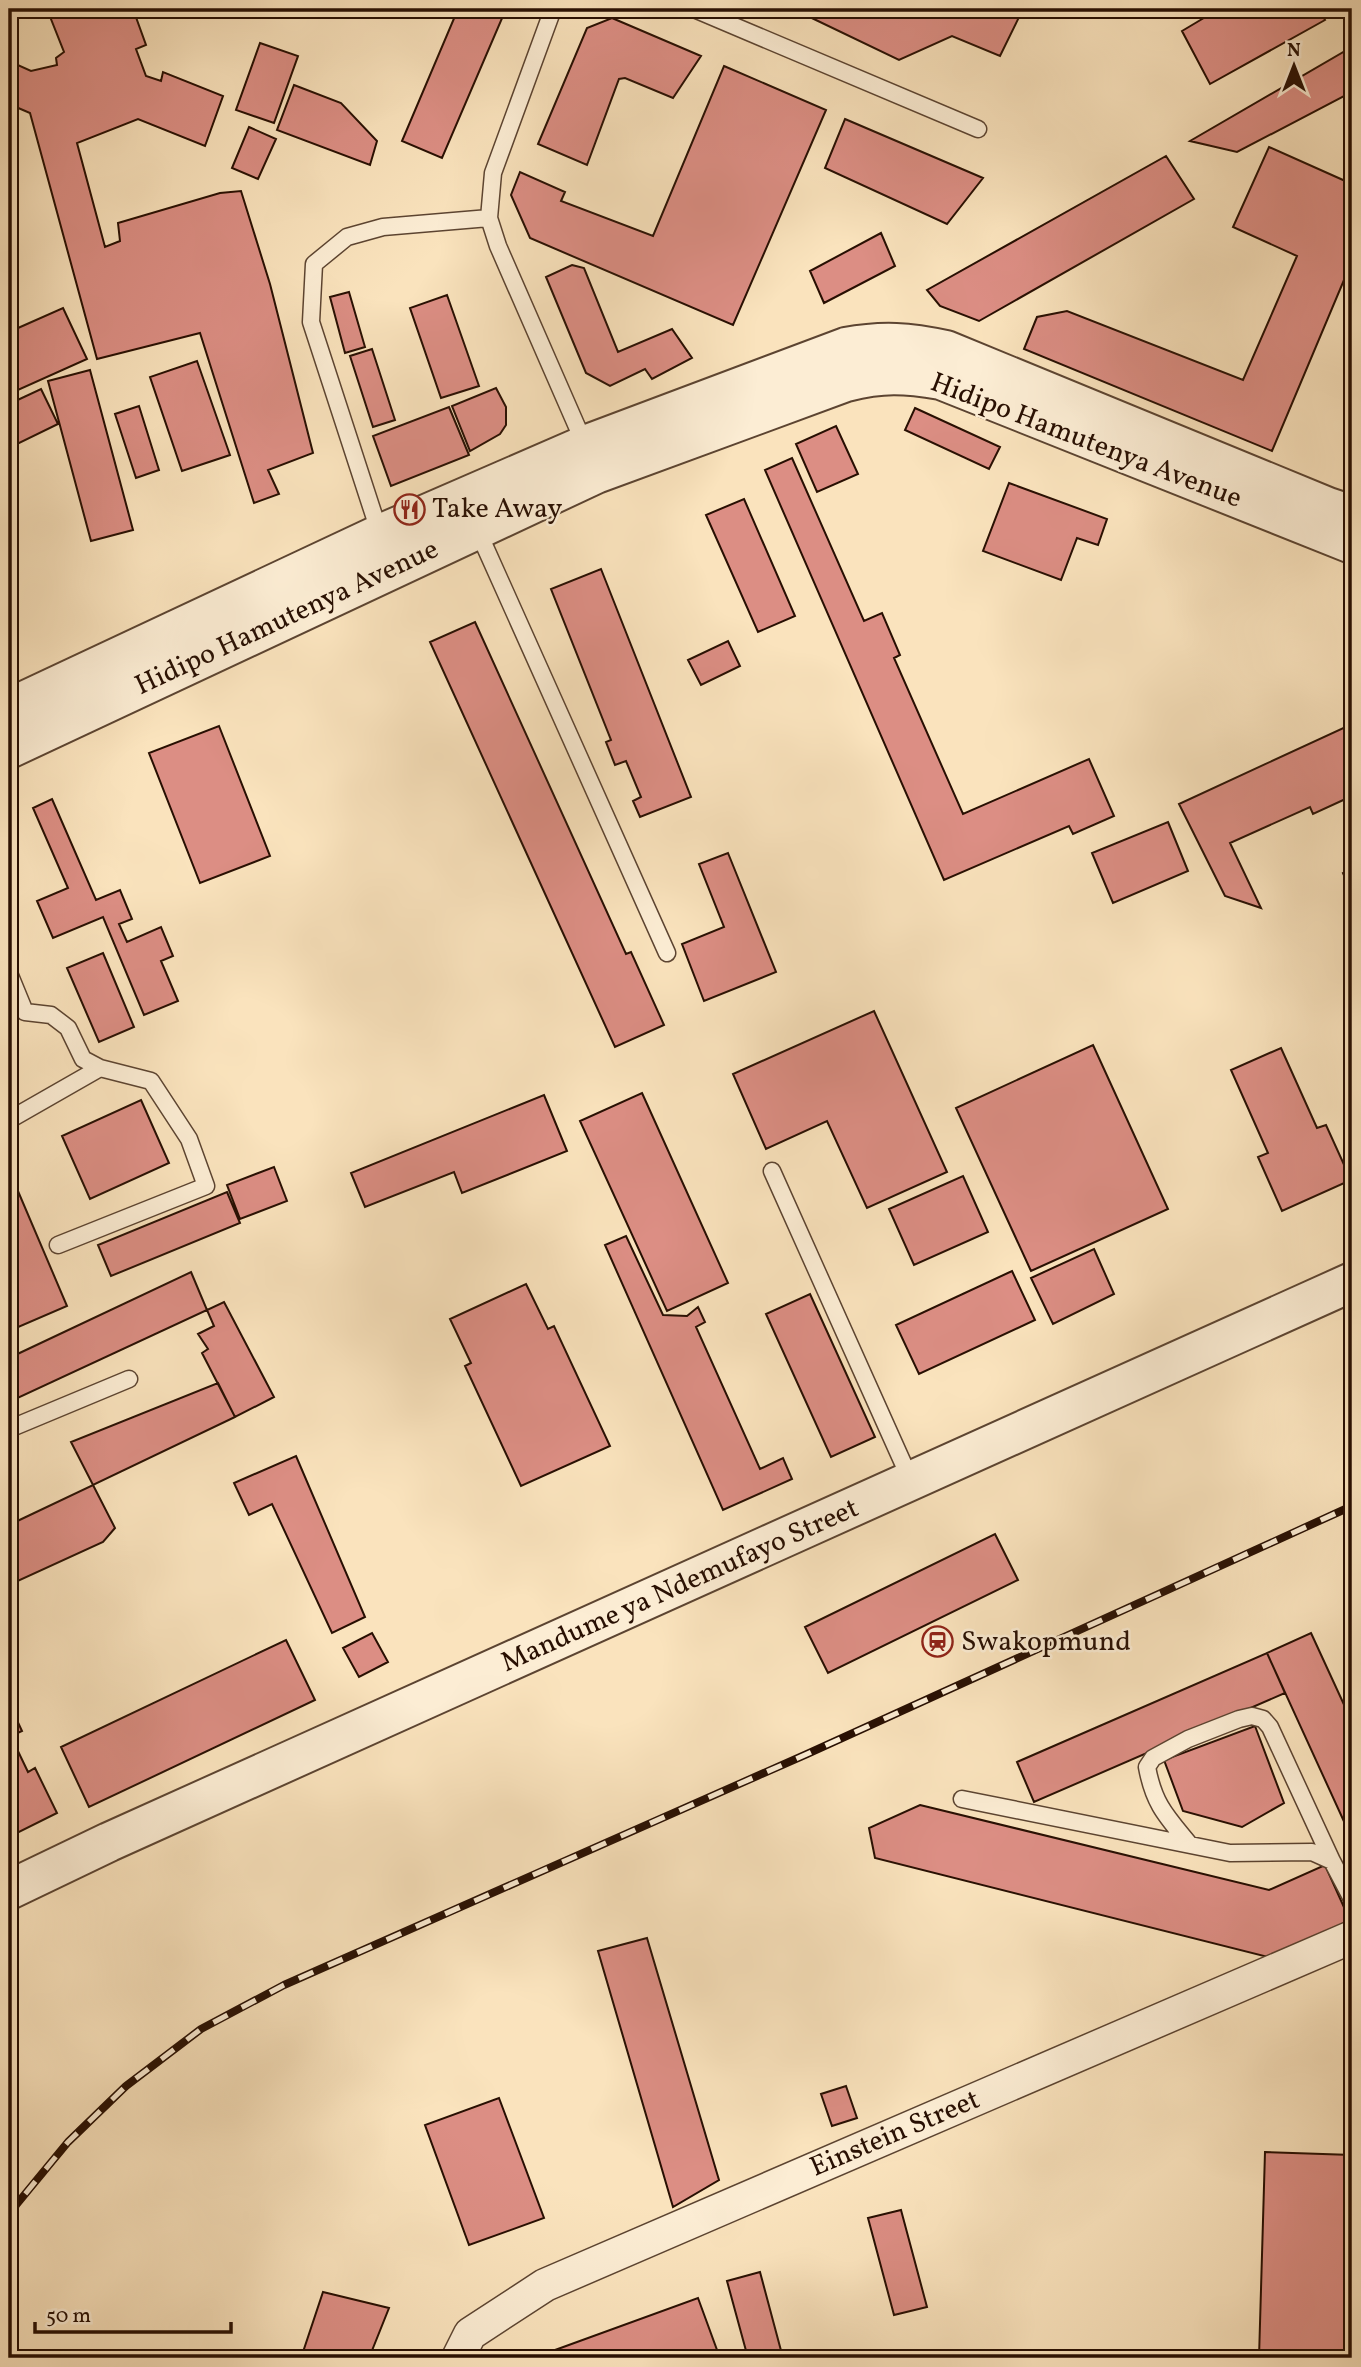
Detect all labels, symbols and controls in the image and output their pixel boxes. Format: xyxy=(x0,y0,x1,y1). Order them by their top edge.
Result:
north arrow xyxy=(1260,32,1330,102)
text: N xyxy=(1287,38,1301,64)
street label: Hidipo Hamutenya Avenue xyxy=(925,364,1247,518)
place label: Take Away xyxy=(432,490,562,529)
restaurant icon: Take Away xyxy=(392,492,426,526)
street label: Hidipo Hamutenya Avenue xyxy=(129,530,445,706)
street label: Mandume ya Ndemufayo Street xyxy=(495,1489,865,1683)
place label: Swakopmund xyxy=(961,1623,1131,1662)
station icon: Swakopmund xyxy=(921,1625,955,1659)
street label: Einstein Street xyxy=(804,2081,986,2187)
scale bar xyxy=(35,2290,231,2334)
text: 50 m xyxy=(46,2302,91,2331)

